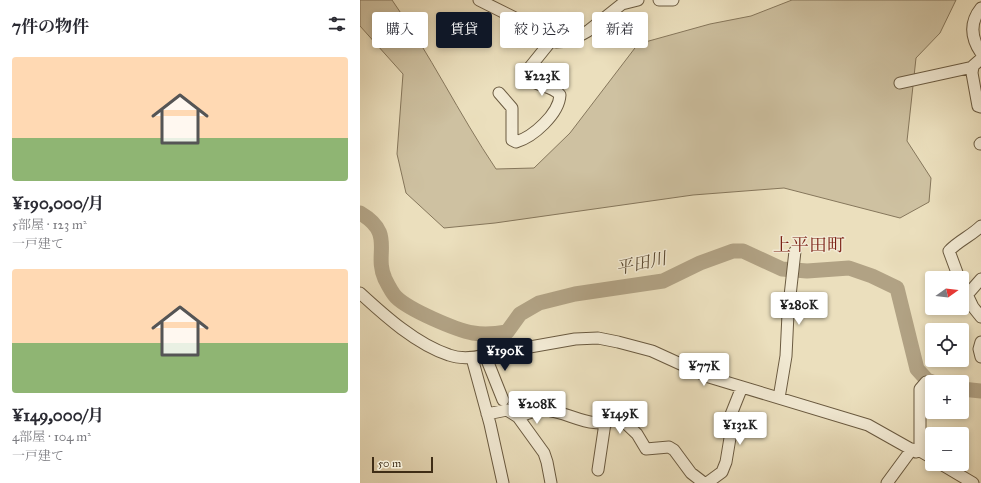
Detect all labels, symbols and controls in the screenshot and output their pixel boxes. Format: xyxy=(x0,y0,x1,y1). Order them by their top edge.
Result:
chip: 購入 xyxy=(372,12,428,48)
chip: 賃貸 xyxy=(436,12,492,48)
chip: 絞り込み xyxy=(500,12,584,48)
chip: 新着 xyxy=(592,12,648,48)
icon: filters xyxy=(326,13,348,35)
text: 7件の物件 xyxy=(12,16,89,37)
pin: ¥223K xyxy=(514,63,570,97)
text: ¥223K xyxy=(524,68,560,84)
icon: home xyxy=(144,83,216,155)
text: ¥190,000/月 xyxy=(12,193,104,214)
text: 5部屋 · 123 m² xyxy=(12,217,87,233)
district label: 上平田町 xyxy=(773,234,845,256)
text: 一戸建て xyxy=(12,236,64,252)
water label: 平田川 xyxy=(614,248,670,279)
north arrow xyxy=(925,271,969,315)
map controls xyxy=(925,271,969,471)
pin: ¥280K xyxy=(771,292,827,326)
icon: home xyxy=(144,295,216,367)
text: ¥280K xyxy=(780,297,818,313)
button: locate xyxy=(925,323,969,367)
pin: ¥190K xyxy=(477,338,533,372)
text: ¥190K xyxy=(486,343,524,359)
pin: ¥77K xyxy=(680,353,728,387)
text: ¥77K xyxy=(688,358,720,374)
button: + xyxy=(925,375,969,419)
pin: ¥208K xyxy=(509,391,565,425)
text: ¥208K xyxy=(518,396,556,412)
pin: ¥149K xyxy=(592,401,648,435)
text: ¥149,000/月 xyxy=(12,405,104,426)
text: ¥149K xyxy=(601,406,639,422)
pin: ¥132K xyxy=(712,412,768,446)
text: ¥132K xyxy=(723,417,757,433)
button: − xyxy=(925,427,969,471)
text: 4部屋 · 104 m² xyxy=(12,429,91,445)
text: 一戸建て xyxy=(12,448,64,464)
scale bar xyxy=(372,455,433,474)
text: 50 m xyxy=(378,457,401,470)

